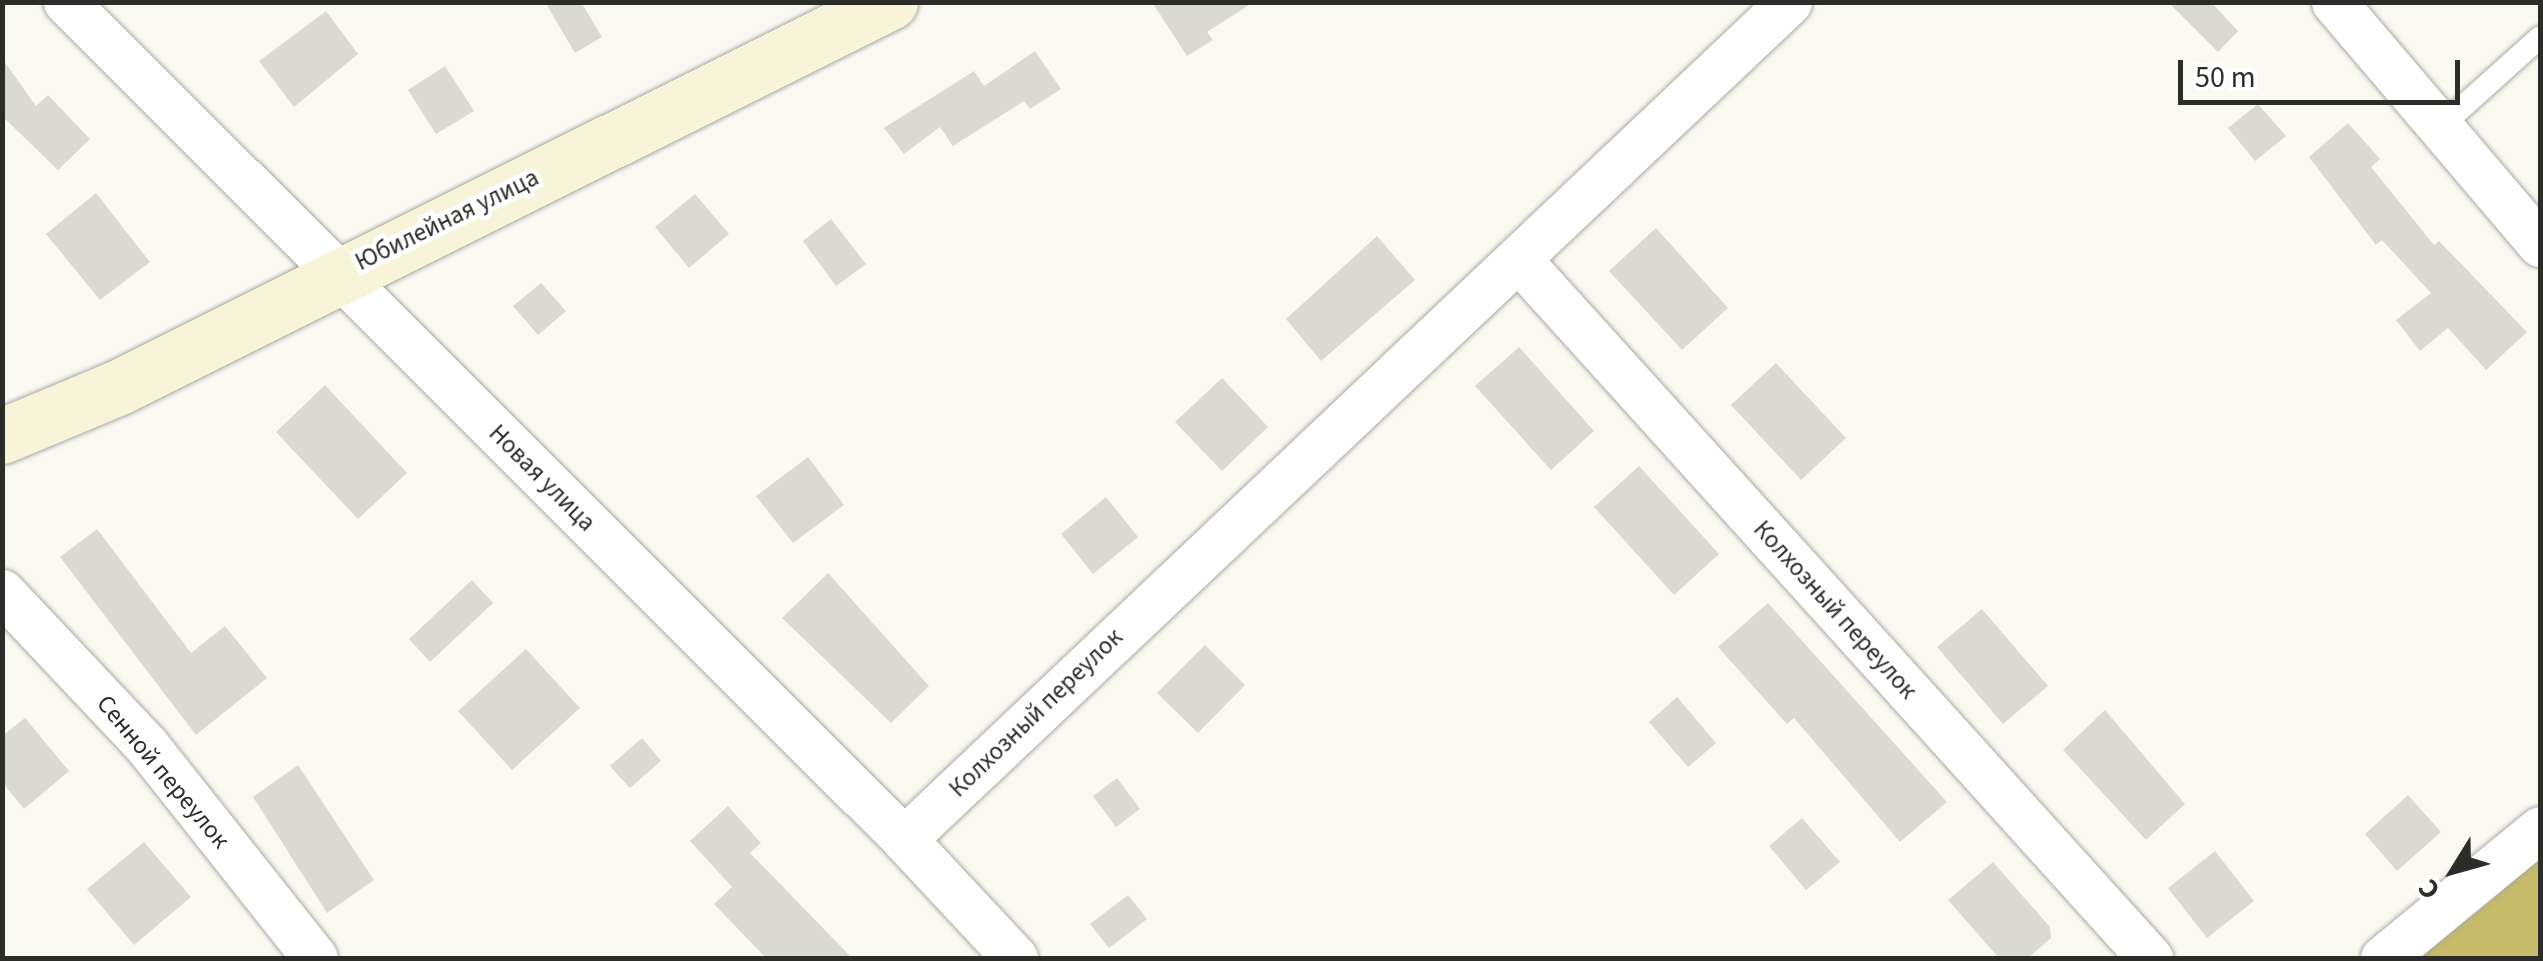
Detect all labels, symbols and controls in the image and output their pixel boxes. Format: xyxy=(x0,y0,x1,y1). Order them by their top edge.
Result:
scale bar xyxy=(2183,40,2466,102)
text: 50 m xyxy=(2195,56,2256,99)
street label: Юбилейная улица xyxy=(350,163,544,277)
street label: Новая улица xyxy=(482,418,602,538)
street label: Колхозный переулок xyxy=(1747,515,1923,705)
street label: Колхозный переулок xyxy=(943,622,1129,804)
street label: Сенной переулок xyxy=(90,689,236,855)
north arrow xyxy=(2403,821,2503,921)
text: С xyxy=(2408,871,2450,908)

